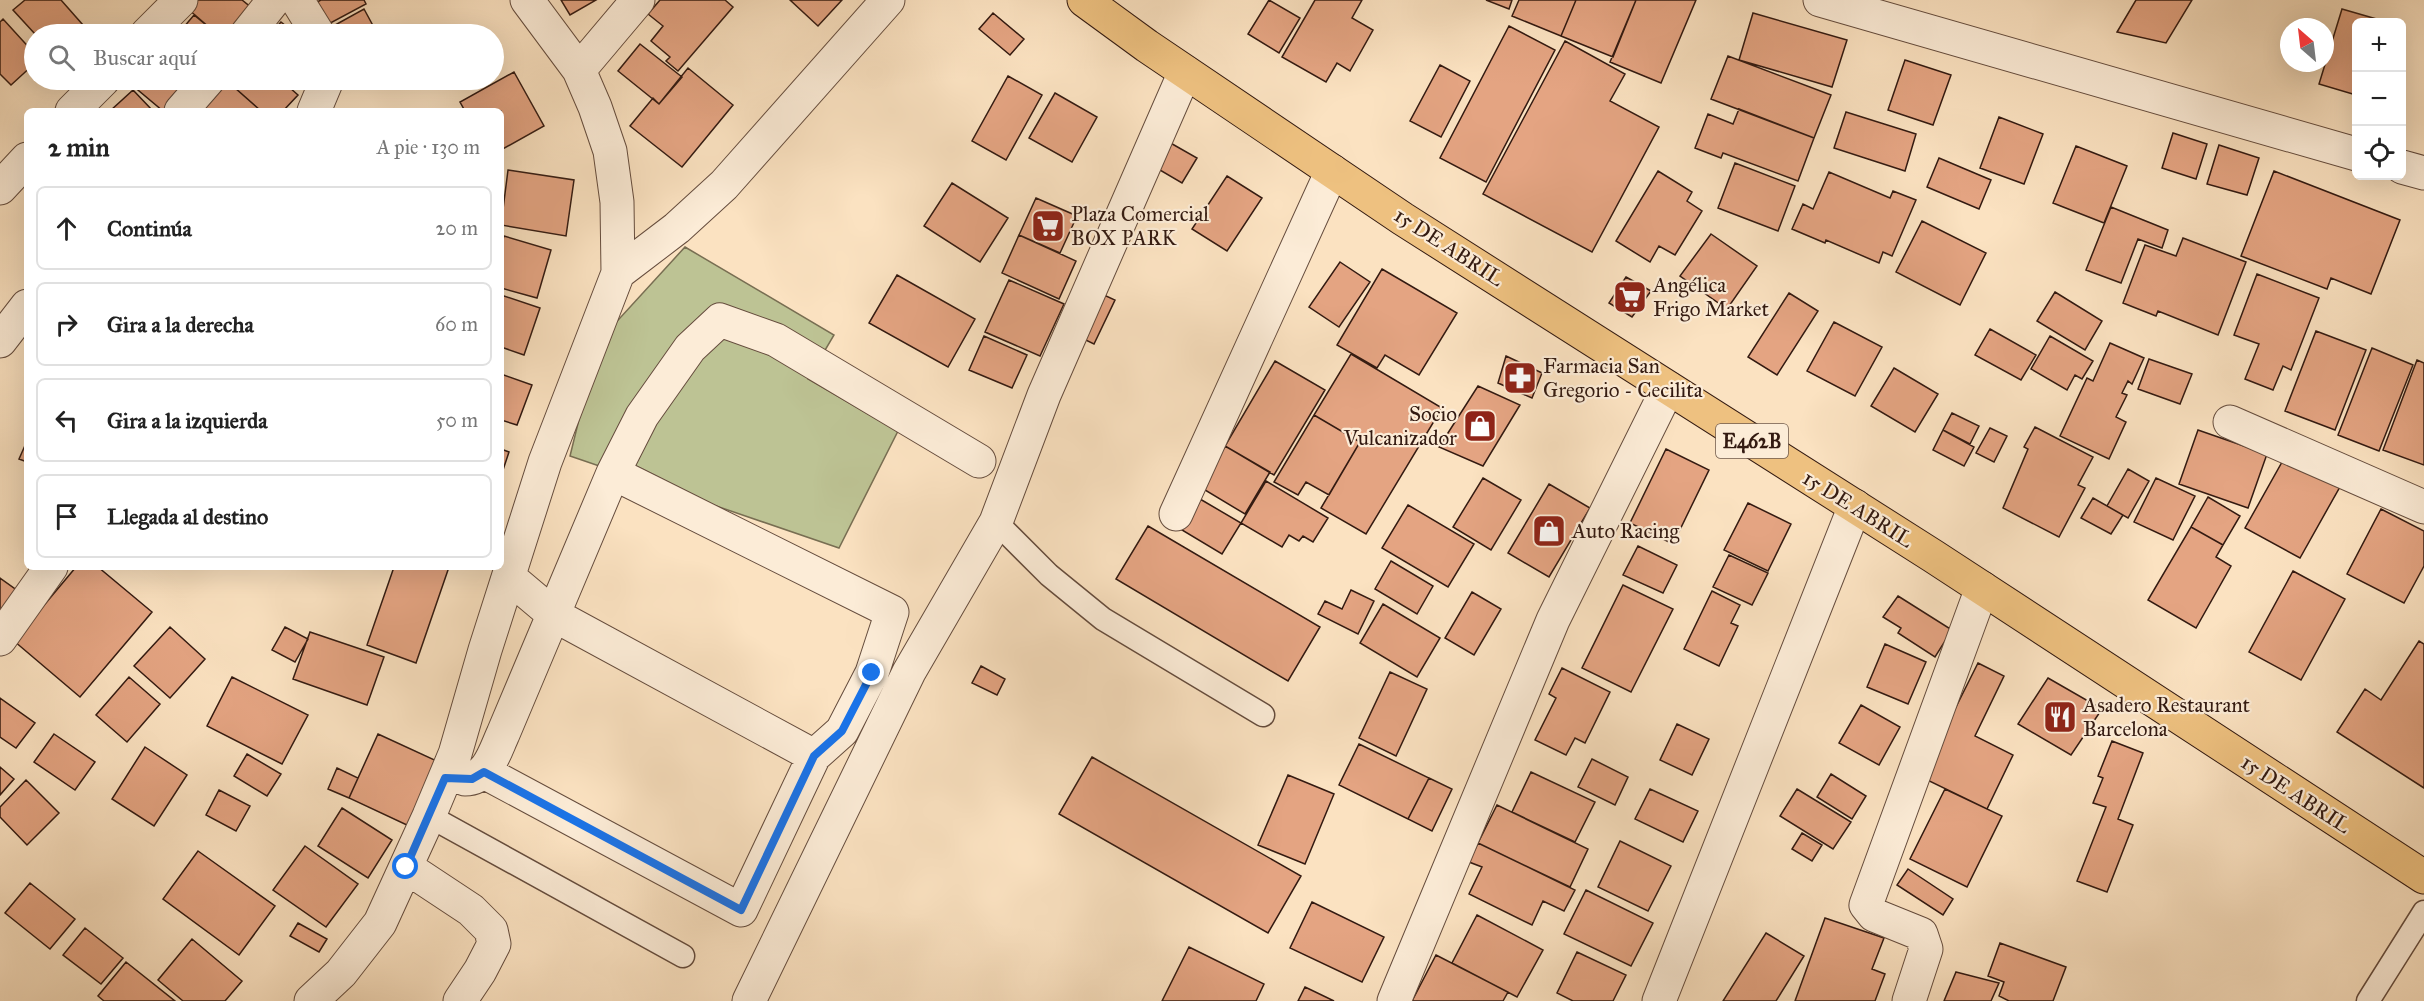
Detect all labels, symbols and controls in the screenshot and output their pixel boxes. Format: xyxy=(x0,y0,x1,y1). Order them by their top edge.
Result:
north arrow xyxy=(2280,18,2334,72)
map controls xyxy=(2352,18,2406,180)
button: + xyxy=(2352,18,2406,72)
search box xyxy=(24,24,504,90)
icon: search xyxy=(45,41,78,74)
text: Buscar aquí xyxy=(93,44,196,71)
button: − xyxy=(2352,72,2406,126)
button: locate xyxy=(2352,126,2406,180)
text: 2 min xyxy=(48,131,109,163)
text: A pie · 130 m xyxy=(377,135,480,159)
place label: Plaza Comercial BOX PARK xyxy=(1071,201,1209,251)
street label: 15 DE ABRIL xyxy=(1389,202,1509,292)
supermarket icon: Plaza Comercial BOX PARK xyxy=(1030,208,1066,244)
icon: ahead xyxy=(50,212,83,245)
text: Continúa xyxy=(107,215,192,242)
text: 20 m xyxy=(435,216,478,240)
place label: Angélica Frigo Market xyxy=(1652,272,1769,322)
supermarket icon: Angélica Frigo Market xyxy=(1612,279,1648,315)
icon: right xyxy=(50,308,83,341)
text: Gira a la derecha xyxy=(107,311,254,338)
text: 60 m xyxy=(435,312,478,336)
place label: Farmacia San Gregorio - Cecilita xyxy=(1543,353,1703,403)
pharmacy icon: Farmacia San Gregorio - Cecilita xyxy=(1502,360,1538,396)
place label: Socio Vulcanizador xyxy=(1343,401,1457,451)
icon: left xyxy=(50,404,83,437)
text: Gira a la izquierda xyxy=(107,407,268,434)
text: 50 m xyxy=(436,408,478,432)
shop icon: Socio Vulcanizador xyxy=(1462,408,1498,444)
road number: E462B xyxy=(1716,424,1788,458)
street label: 15 DE ABRIL xyxy=(1798,465,1919,554)
icon: arrive xyxy=(50,500,83,533)
text: Llegada al destino xyxy=(107,503,268,530)
shop icon: Auto Racing xyxy=(1531,513,1567,549)
place label: Auto Racing xyxy=(1571,518,1679,544)
route end xyxy=(858,659,884,685)
place label: Asadero Restaurant Barcelona xyxy=(2082,692,2251,742)
restaurant icon: Asadero Restaurant Barcelona xyxy=(2042,699,2078,735)
street label: 15 DE ABRIL xyxy=(2236,749,2356,839)
route start xyxy=(392,853,418,879)

